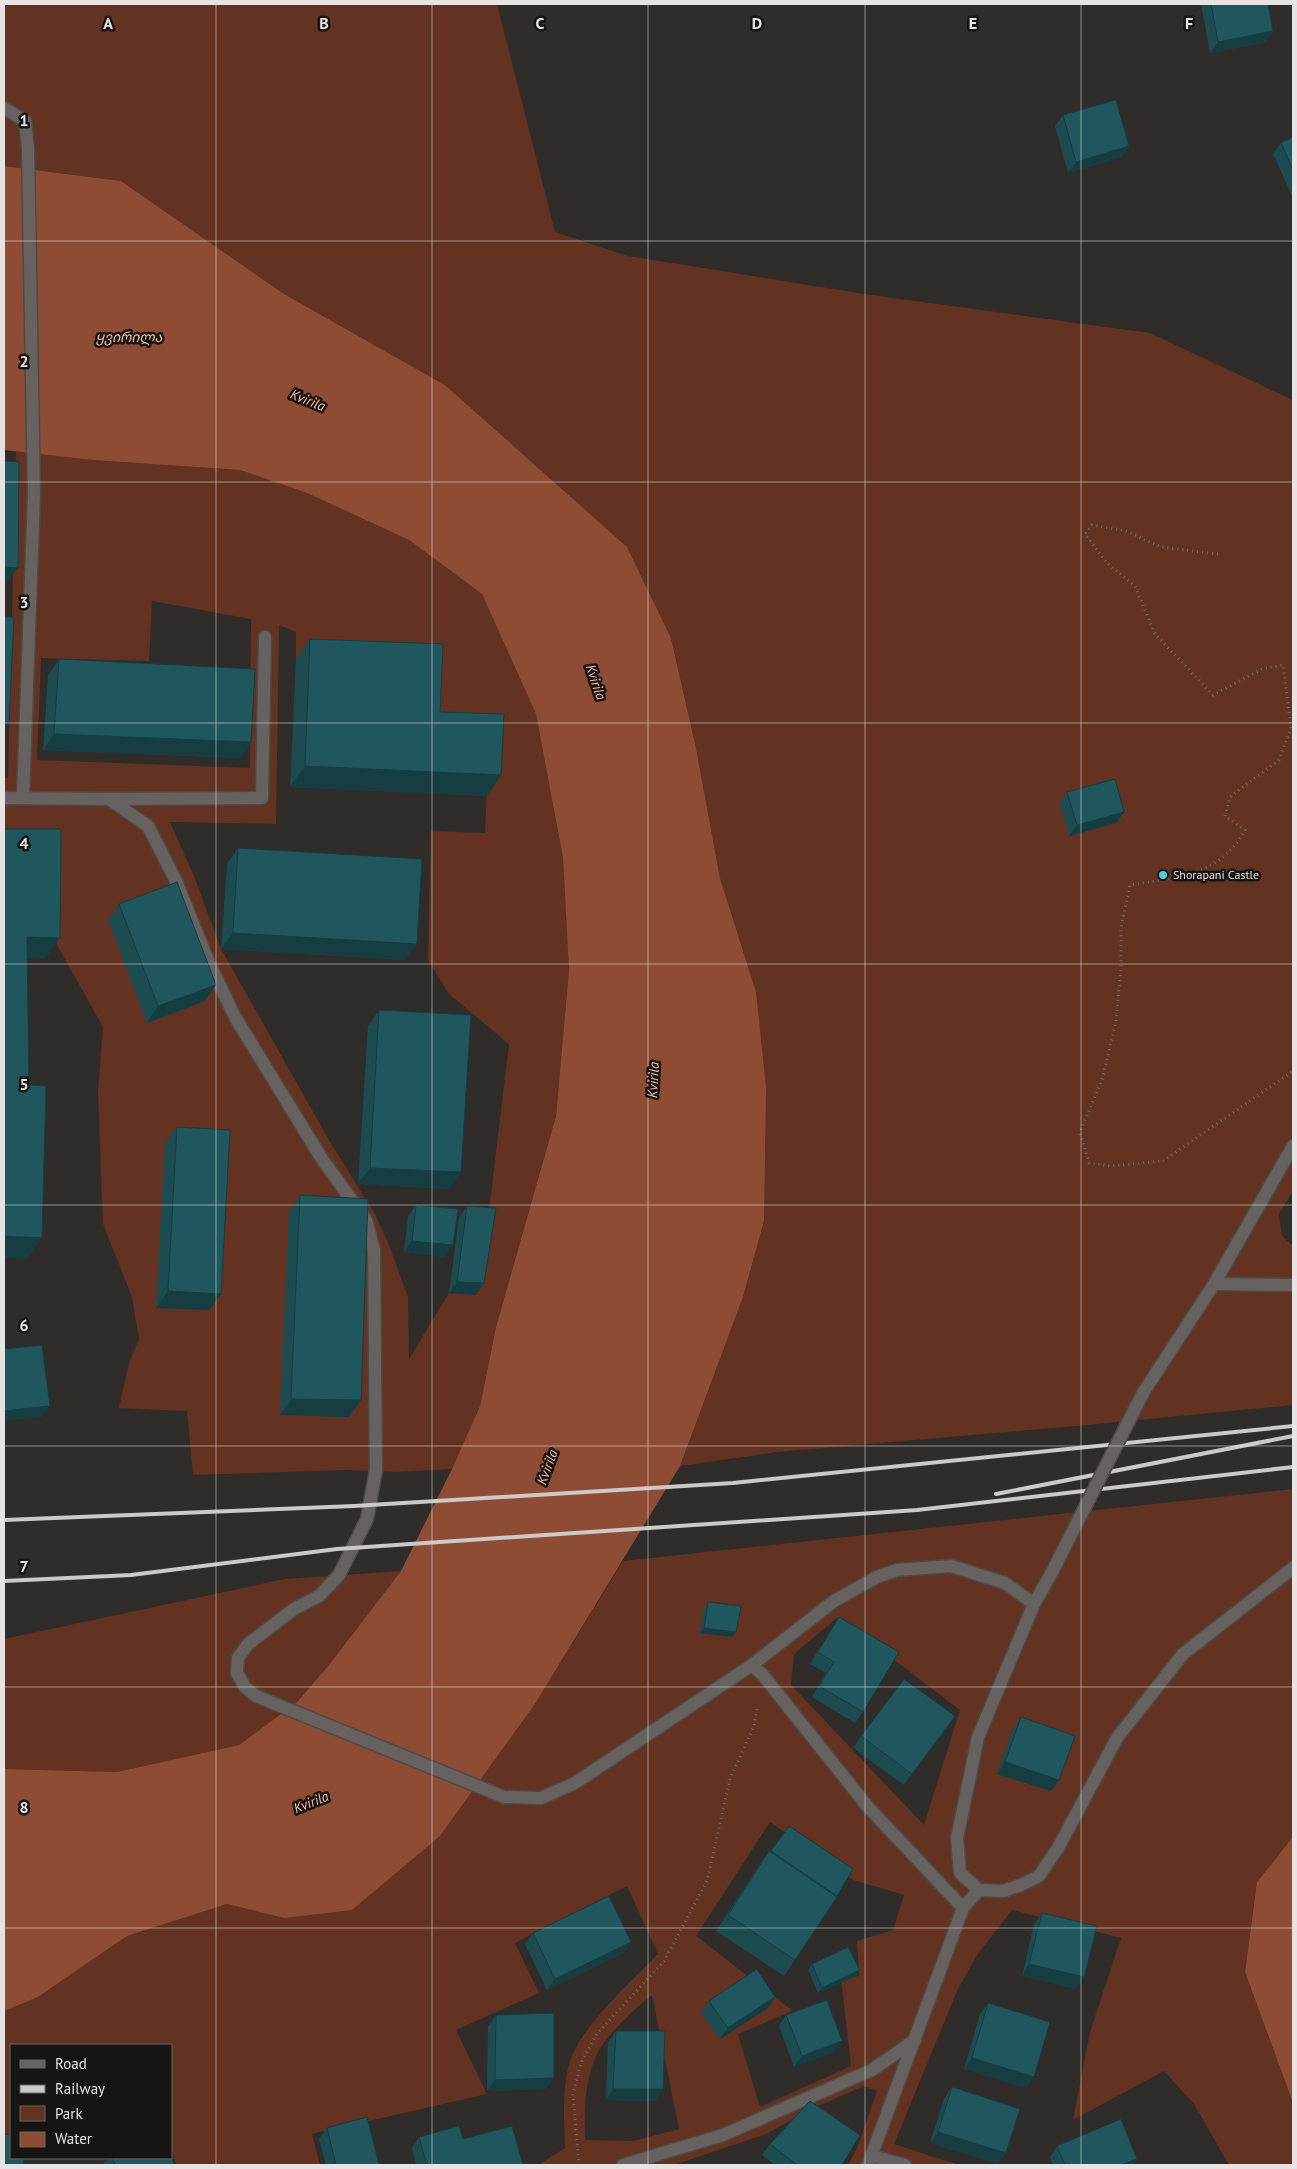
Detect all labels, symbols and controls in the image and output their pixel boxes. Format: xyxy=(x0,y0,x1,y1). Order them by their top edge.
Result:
text: A xyxy=(103,13,113,33)
text: B xyxy=(319,13,329,33)
text: C xyxy=(536,13,545,33)
text: D xyxy=(752,13,762,33)
text: E xyxy=(969,13,977,33)
text: F xyxy=(1185,13,1193,33)
text: 1 xyxy=(19,110,29,130)
water label: ყვირილა xyxy=(96,328,163,346)
text: 2 xyxy=(19,351,29,371)
water label: Kvirila xyxy=(288,385,328,415)
text: 3 xyxy=(19,592,29,612)
water label: Kvirila xyxy=(582,662,610,702)
text: 4 xyxy=(19,833,29,853)
place label: Shorapani Castle xyxy=(1173,867,1259,882)
marker: Shorapani Castle xyxy=(1157,869,1169,881)
water label: Kvirila xyxy=(643,1061,663,1099)
text: 5 xyxy=(19,1074,29,1094)
text: 6 xyxy=(19,1315,29,1335)
water label: Kvirila xyxy=(532,1447,562,1487)
text: 7 xyxy=(19,1556,29,1576)
water label: Kvirila xyxy=(291,1787,331,1817)
text: 8 xyxy=(19,1797,29,1817)
legend xyxy=(10,2044,172,2159)
text: Road xyxy=(55,2054,87,2073)
text: Railway xyxy=(55,2079,105,2098)
text: Park xyxy=(55,2104,83,2123)
text: Water xyxy=(55,2129,92,2148)

